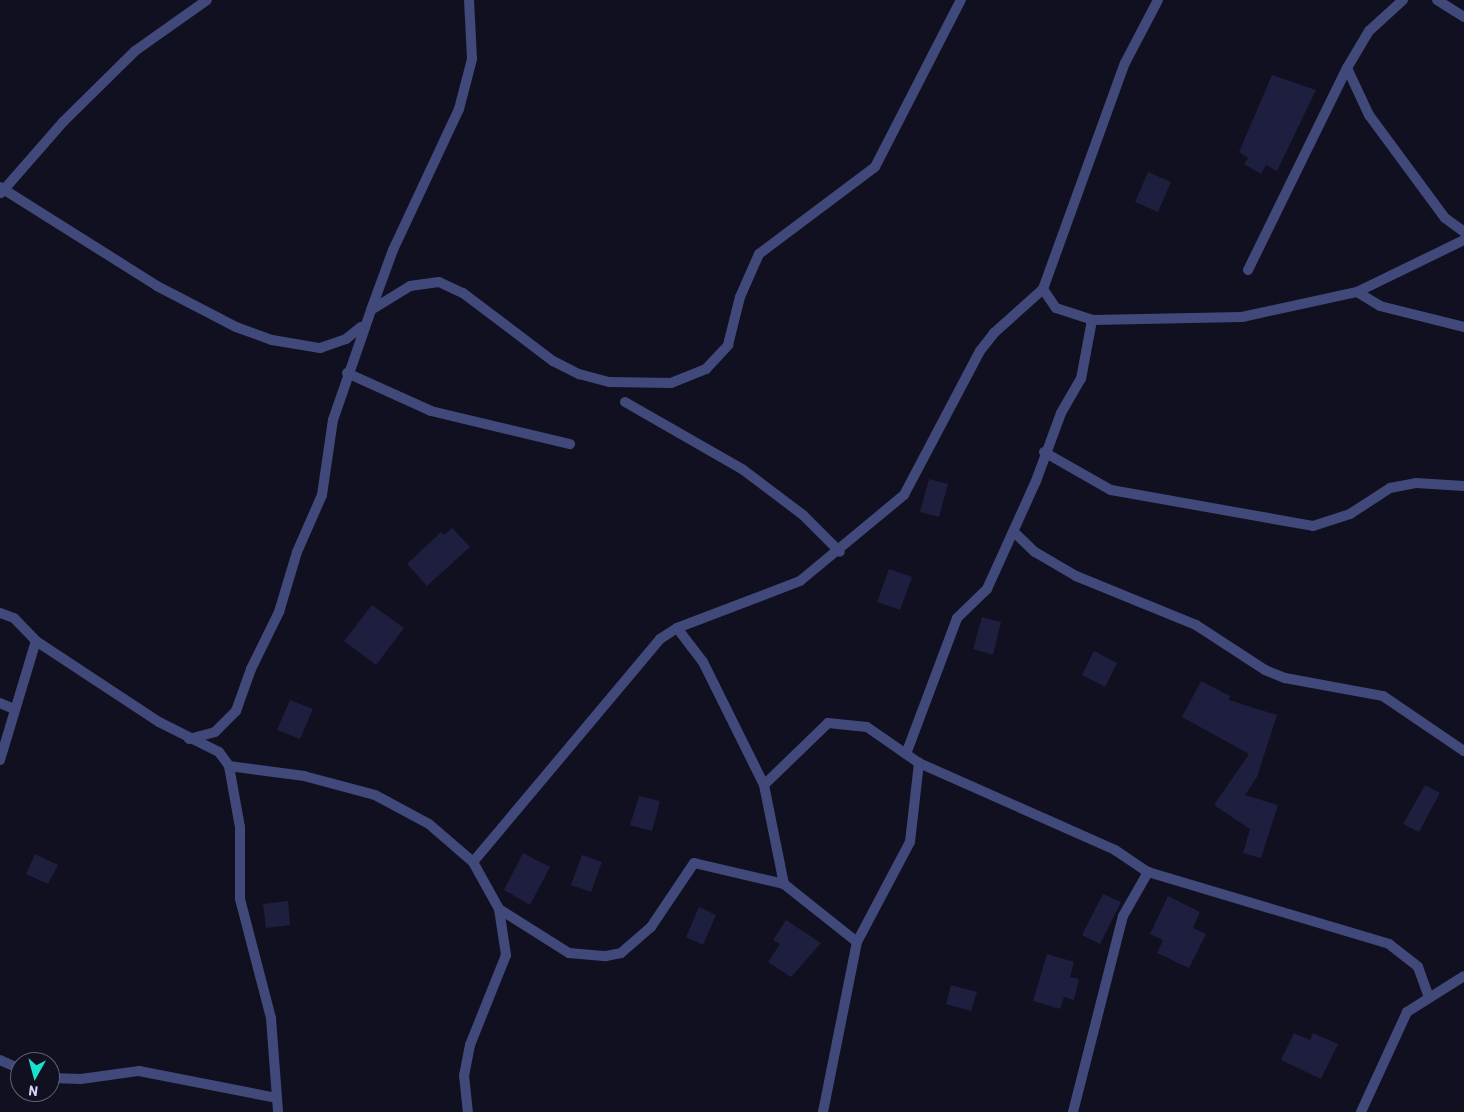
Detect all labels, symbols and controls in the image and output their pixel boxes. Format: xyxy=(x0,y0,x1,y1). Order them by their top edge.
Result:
north arrow xyxy=(10,1052,60,1102)
text: N xyxy=(28,1082,39,1100)

